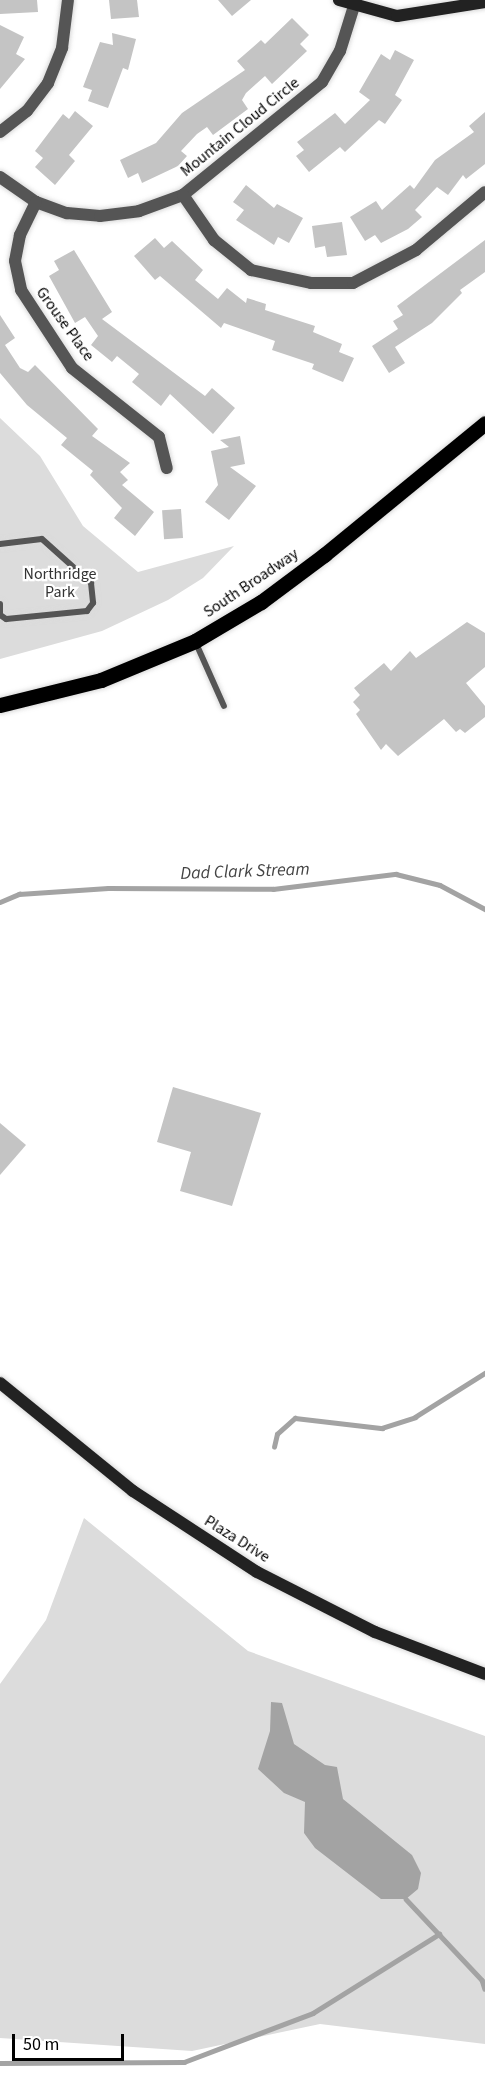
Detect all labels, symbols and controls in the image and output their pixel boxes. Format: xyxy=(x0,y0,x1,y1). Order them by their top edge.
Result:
street label: Mountain Cloud Circle xyxy=(177,73,303,181)
street label: Grouse Place xyxy=(32,283,98,365)
street label: South Broadway xyxy=(200,544,302,622)
park label: Northridge Park xyxy=(24,564,96,602)
water label: Dad Clark Stream xyxy=(180,859,310,885)
street label: Plaza Drive xyxy=(201,1511,273,1567)
scale bar xyxy=(15,2022,128,2060)
text: 50 m xyxy=(23,2032,59,2057)

